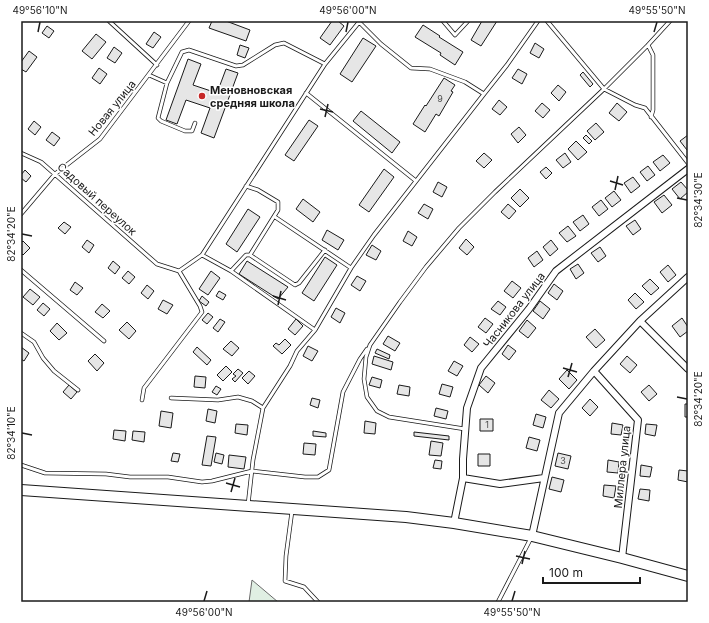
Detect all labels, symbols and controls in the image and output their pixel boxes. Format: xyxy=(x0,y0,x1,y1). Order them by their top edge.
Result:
text: 49°56'10"N xyxy=(12,4,68,16)
text: 49°56'00"N xyxy=(319,4,377,16)
text: 49°55'50"N xyxy=(629,4,685,16)
street label: Новая улица xyxy=(85,77,139,139)
place label: Меновновская средняя школа xyxy=(210,83,295,110)
marker: Меновновская средняя школа xyxy=(197,91,207,101)
house number: 9 xyxy=(437,93,443,104)
street label: Садовый переулок xyxy=(54,160,140,238)
text: 82°34'30"E xyxy=(692,172,704,228)
text: 82°34'20"E xyxy=(5,206,17,262)
street label: Часникова улица xyxy=(480,269,548,351)
text: 82°34'20"E xyxy=(692,371,704,427)
text: 82°34'10"E xyxy=(5,406,17,460)
house number: 1 xyxy=(485,419,489,430)
street label: Миллера улица xyxy=(611,425,633,509)
house number: 3 xyxy=(560,455,566,466)
scale bar xyxy=(543,559,640,585)
text: 100 m xyxy=(549,565,583,580)
text: 49°56'00"N xyxy=(175,606,233,618)
text: 49°55'50"N xyxy=(484,606,540,618)

